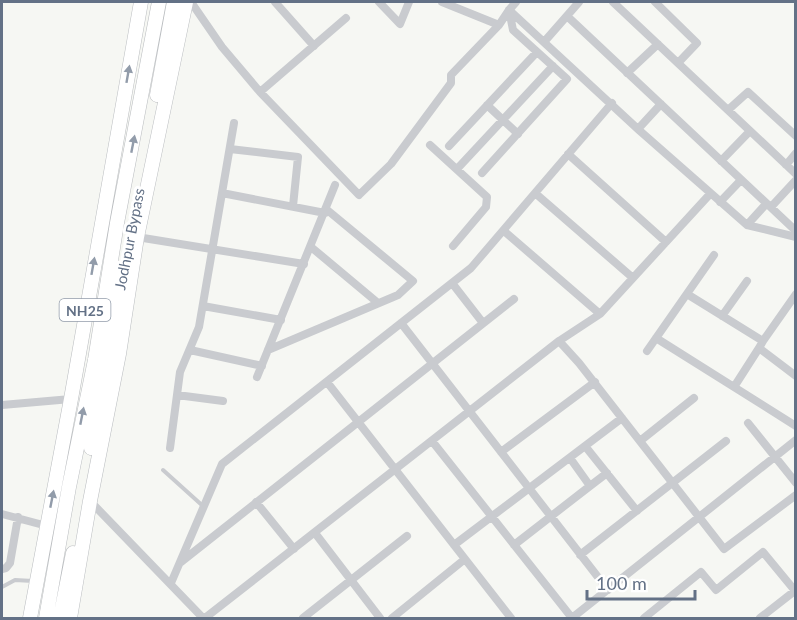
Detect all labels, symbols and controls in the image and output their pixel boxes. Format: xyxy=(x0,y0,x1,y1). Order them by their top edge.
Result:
one-way arrow xyxy=(124,64,133,83)
one-way arrow xyxy=(129,134,138,153)
street label: Jodhpur Bypass xyxy=(110,187,148,291)
one-way arrow xyxy=(89,256,98,275)
road number: NH25 xyxy=(60,299,110,321)
one-way arrow xyxy=(78,407,87,426)
one-way arrow xyxy=(48,489,57,508)
scale bar xyxy=(587,563,695,601)
text: 100 m xyxy=(596,572,647,594)

